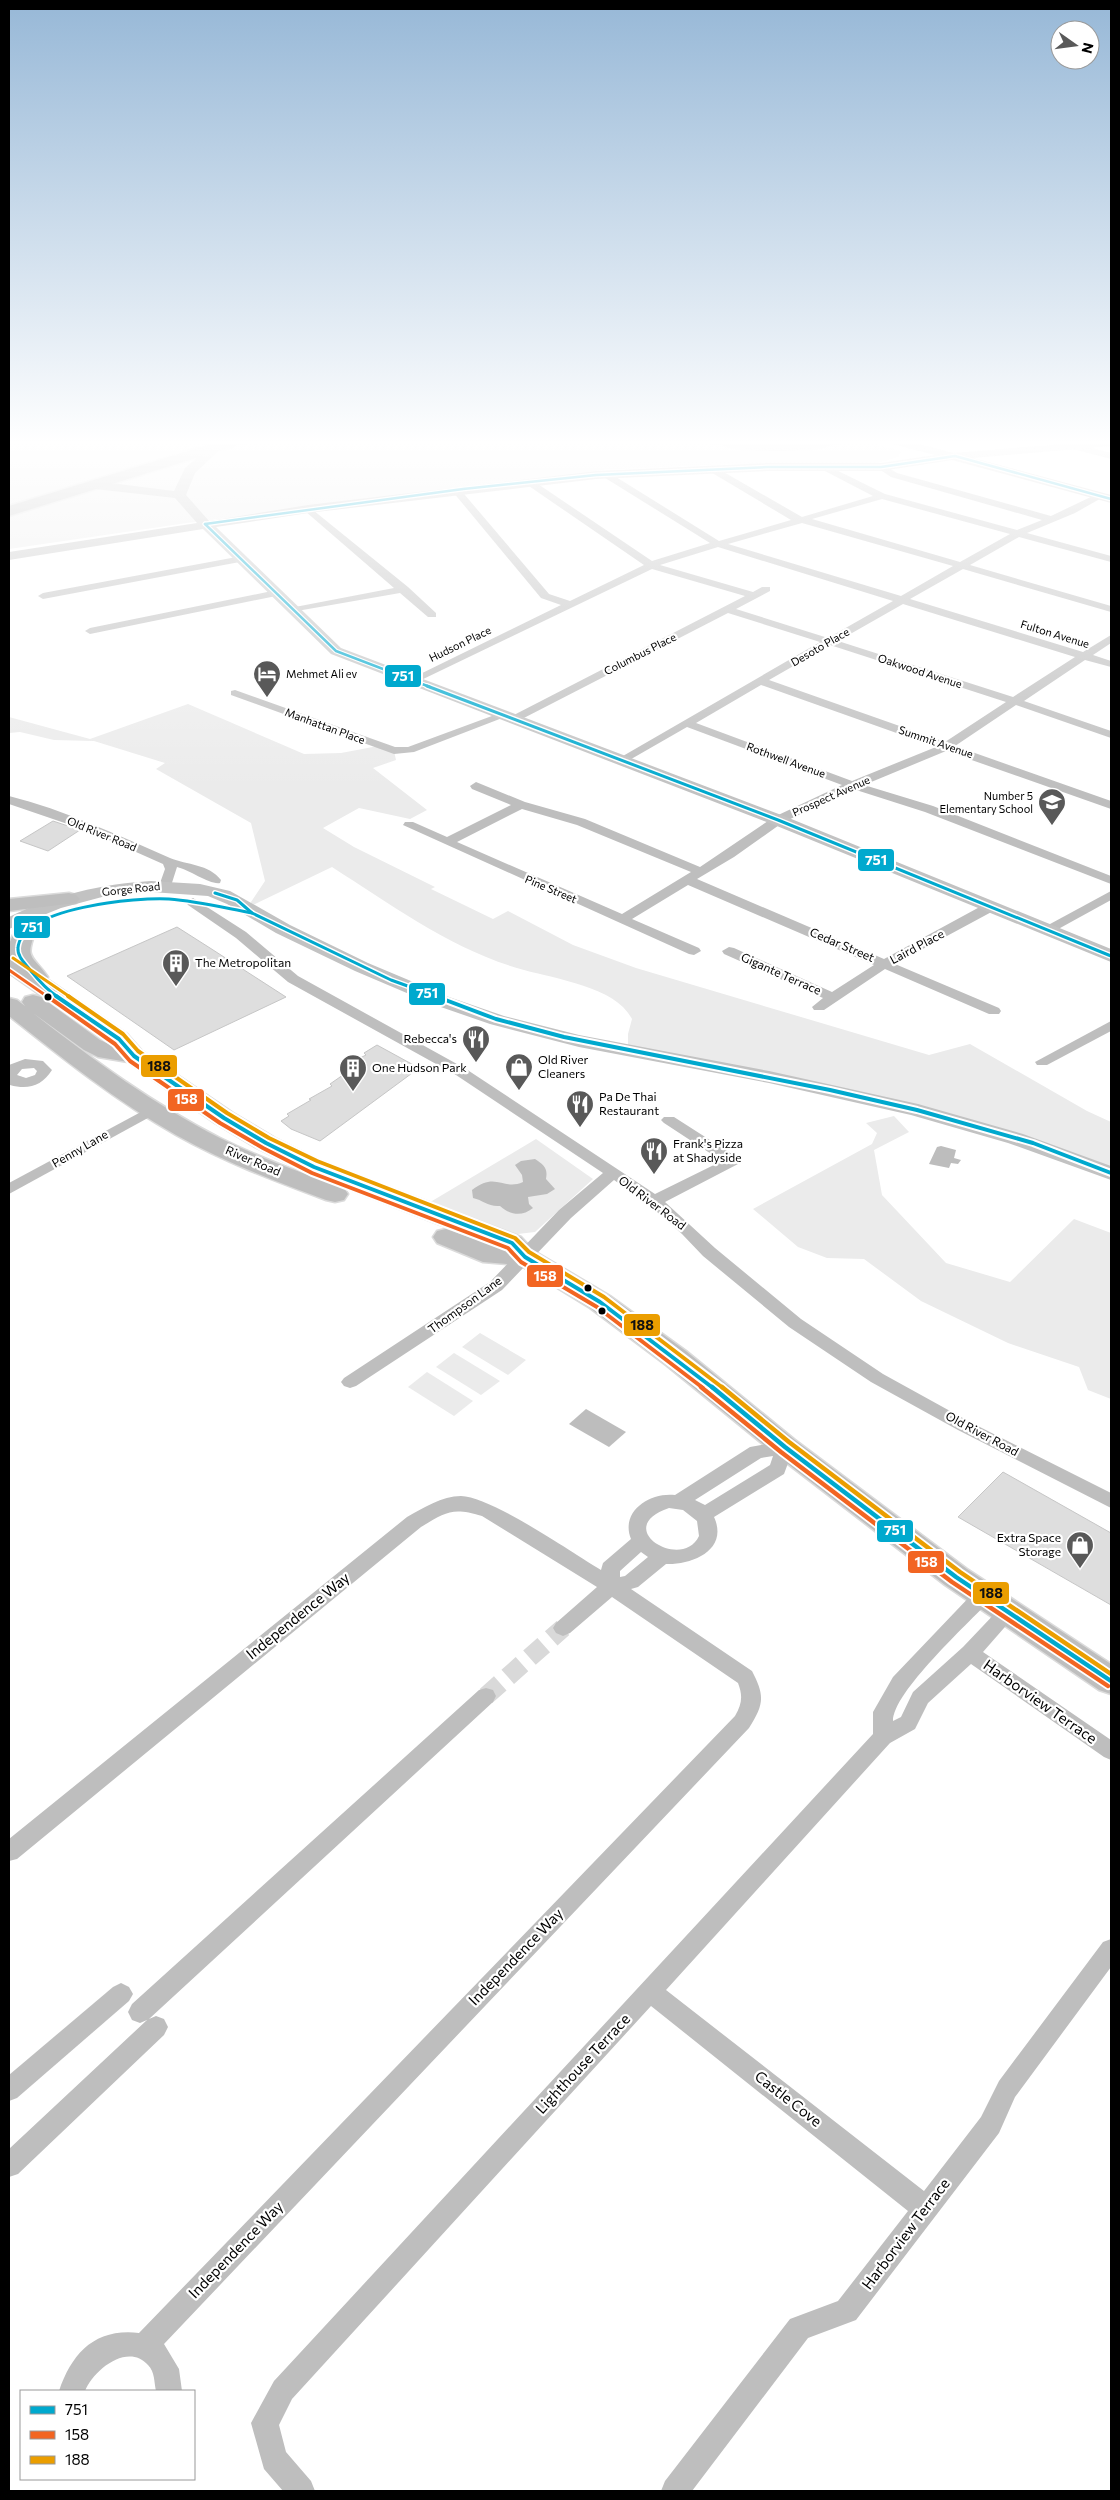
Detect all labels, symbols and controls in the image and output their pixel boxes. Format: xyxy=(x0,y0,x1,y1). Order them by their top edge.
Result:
north arrow xyxy=(1050,20,1100,70)
text: N xyxy=(1079,41,1098,55)
street label: Fulton Avenue xyxy=(1019,617,1091,650)
street label: Hudson Place xyxy=(427,623,493,664)
street label: Desoto Place xyxy=(788,625,851,668)
street label: Columbus Place xyxy=(602,630,678,677)
street label: Oakwood Avenue xyxy=(876,651,964,690)
hotel icon: Mehmet Ali ev xyxy=(252,659,282,698)
line badge: 751 xyxy=(384,664,422,688)
place label: Mehmet Ali ev xyxy=(286,667,358,680)
text: 751 xyxy=(392,667,414,684)
street label: Manhattan Place xyxy=(283,705,367,746)
street label: Summit Avenue xyxy=(897,723,975,760)
street label: Rothwell Avenue xyxy=(745,739,828,780)
street label: Prospect Avenue xyxy=(790,773,872,818)
school or university icon: Number 5 Elementary School xyxy=(1037,787,1067,826)
place label: Number 5 Elementary School xyxy=(940,789,1033,815)
street label: Old River Road xyxy=(65,814,139,853)
line badge: 751 xyxy=(857,848,895,872)
text: 751 xyxy=(865,851,887,868)
street label: Pine Street xyxy=(523,872,580,905)
street label: Gorge Road xyxy=(101,879,161,898)
line badge: 751 xyxy=(13,915,51,939)
text: 751 xyxy=(21,918,43,935)
street label: Cedar Street xyxy=(808,924,877,964)
street label: Laird Place xyxy=(887,926,946,966)
building icon: The Metropolitan xyxy=(161,948,191,987)
street label: Gigante Terrace xyxy=(739,949,824,997)
place label: The Metropolitan xyxy=(195,955,291,969)
line badge: 751 xyxy=(408,982,446,1006)
text: 751 xyxy=(416,984,438,1001)
unlabelled marker xyxy=(43,992,53,1002)
restaurant icon: Rebecca's xyxy=(461,1024,491,1063)
place label: Rebecca's xyxy=(404,1031,457,1045)
shop icon: Old River Cleaners xyxy=(504,1052,534,1091)
place label: Old River Cleaners xyxy=(538,1052,588,1080)
building icon: One Hudson Park xyxy=(338,1053,368,1092)
line badge: 188 xyxy=(140,1054,178,1078)
text: 188 xyxy=(147,1057,171,1074)
place label: One Hudson Park xyxy=(372,1060,467,1074)
line badge: 158 xyxy=(167,1088,205,1112)
restaurant icon: Pa De Thai Restaurant xyxy=(565,1089,595,1128)
place label: Pa De Thai Restaurant xyxy=(599,1089,659,1117)
text: 158 xyxy=(174,1090,198,1107)
street label: Penny Lane xyxy=(49,1127,110,1170)
restaurant icon: Frank's Pizza at Shadyside xyxy=(639,1136,669,1175)
place label: Frank's Pizza at Shadyside xyxy=(673,1136,743,1164)
street label: River Road xyxy=(224,1142,283,1178)
street label: Old River Road xyxy=(616,1172,689,1232)
line badge: 158 xyxy=(526,1264,564,1288)
text: 158 xyxy=(533,1267,557,1284)
street label: Thompson Lane xyxy=(425,1273,504,1336)
unlabelled marker xyxy=(583,1283,593,1293)
unlabelled marker xyxy=(597,1306,607,1316)
line badge: 188 xyxy=(623,1313,661,1337)
text: 188 xyxy=(630,1316,654,1333)
street label: Old River Road xyxy=(944,1408,1021,1458)
line badge: 751 xyxy=(876,1519,914,1543)
text: 751 xyxy=(884,1521,906,1538)
place label: Extra Space Storage xyxy=(997,1530,1061,1558)
shop icon: Extra Space Storage xyxy=(1065,1530,1095,1569)
line badge: 158 xyxy=(907,1550,945,1574)
text: 158 xyxy=(914,1553,938,1570)
street label: Independence Way xyxy=(242,1568,353,1663)
line badge: 188 xyxy=(972,1581,1010,1605)
text: 188 xyxy=(979,1584,1003,1601)
street label: Harborview Terrace xyxy=(980,1655,1101,1747)
street label: Independence Way xyxy=(464,1904,566,2009)
street label: Lighthouse Terrace xyxy=(531,2009,633,2117)
street label: Castle Cove xyxy=(752,2067,826,2130)
street label: Harborview Terrace xyxy=(858,2174,953,2292)
street label: Independence Way xyxy=(184,2197,286,2302)
legend xyxy=(20,2390,195,2480)
text: 751 xyxy=(65,2400,88,2418)
text: 158 xyxy=(65,2425,89,2443)
text: 188 xyxy=(65,2450,90,2468)

